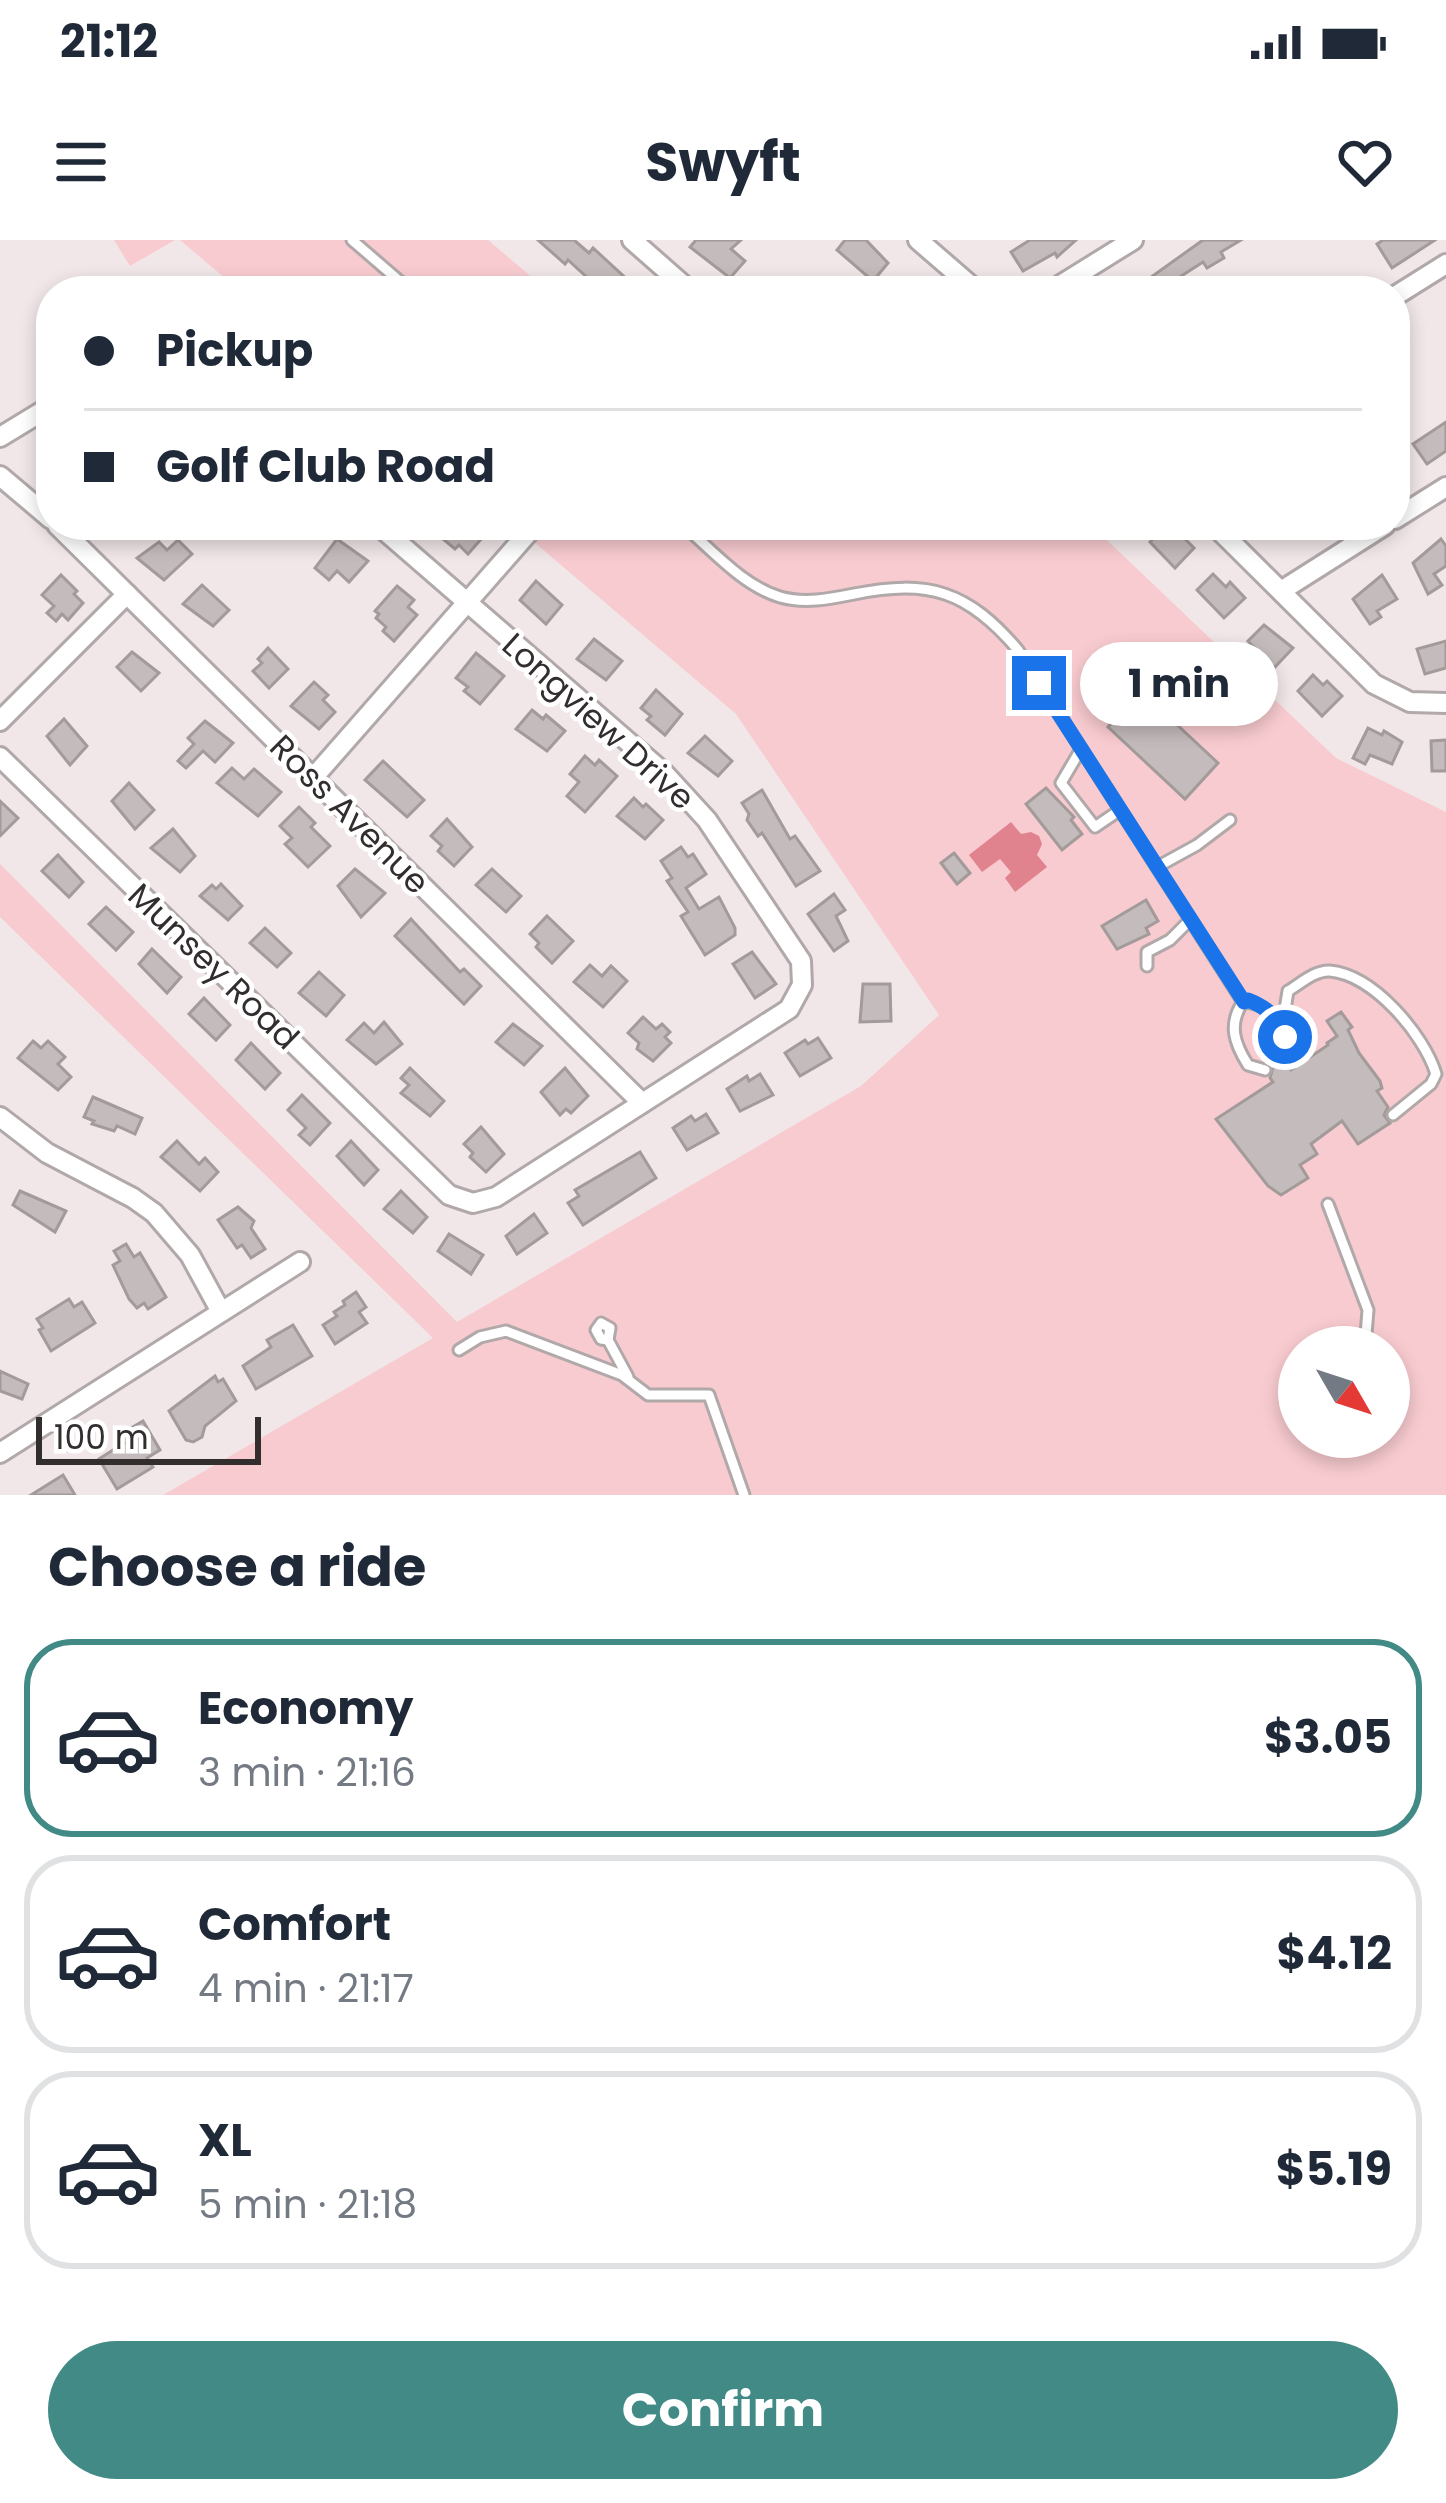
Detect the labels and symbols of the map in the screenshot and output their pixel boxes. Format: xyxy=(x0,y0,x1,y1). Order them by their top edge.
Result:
street label: Longview Drive xyxy=(492,622,705,821)
callout: 1 min xyxy=(1081,641,1279,725)
route end xyxy=(1012,656,1066,710)
street label: Ross Avenue xyxy=(259,724,440,905)
street label: Munsey Road xyxy=(118,873,310,1060)
route start xyxy=(1258,1010,1312,1064)
north arrow xyxy=(1278,1326,1410,1458)
scale bar xyxy=(36,1411,261,1464)

